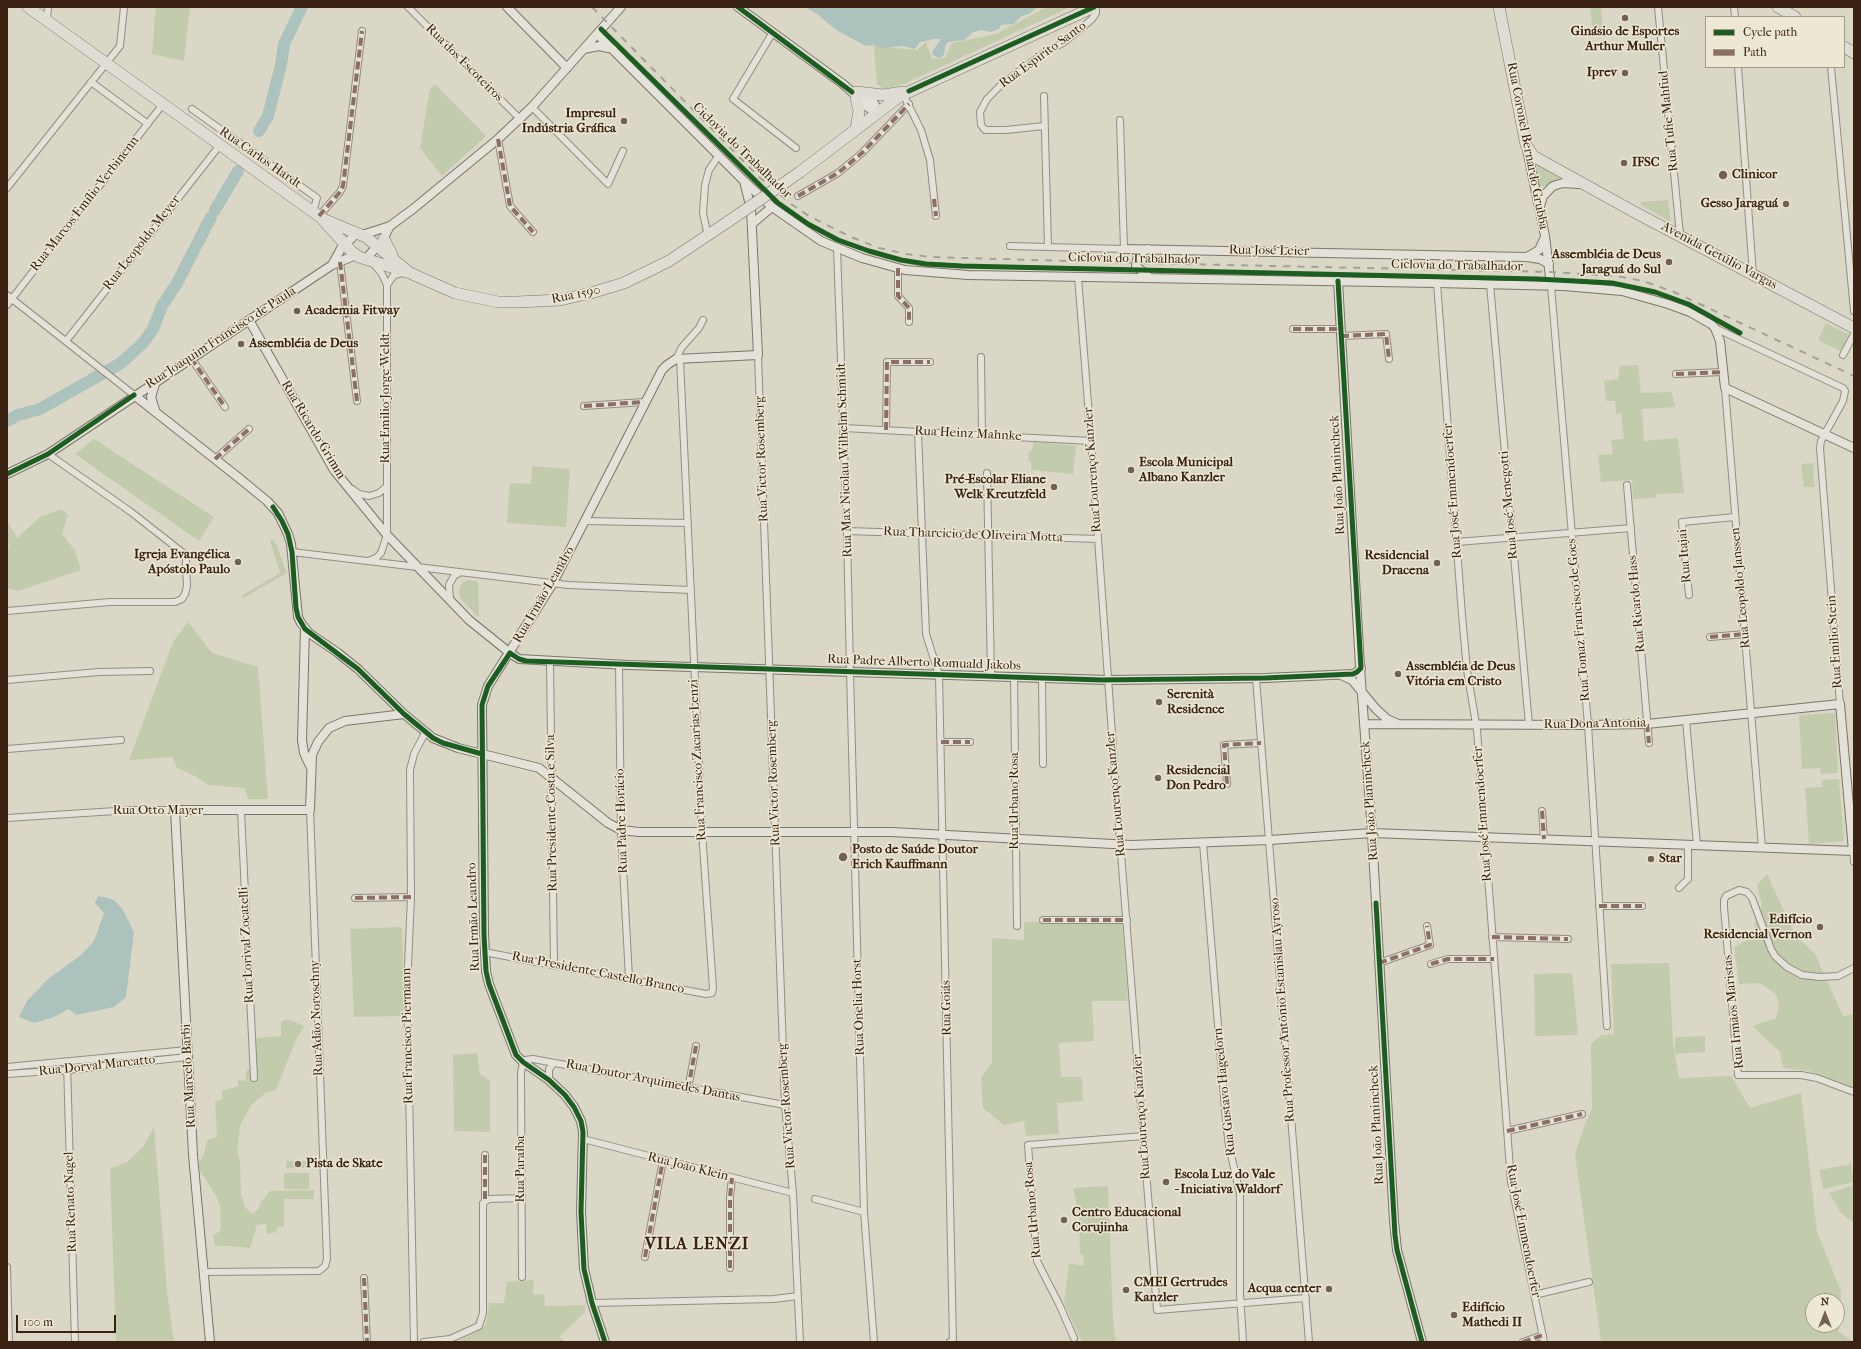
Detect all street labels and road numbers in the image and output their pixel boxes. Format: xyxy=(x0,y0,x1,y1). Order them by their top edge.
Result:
street label: Rua Espirito Santo xyxy=(996,18,1090,92)
street label: Rua dos Escoteiros xyxy=(422,21,506,105)
street label: Rua Coronel Bernardo Grubba xyxy=(1503,61,1551,231)
street label: Rua Tufie Mahfud xyxy=(1656,70,1682,172)
street label: Ciclovia do Trabalhador xyxy=(689,100,795,202)
street label: Rua Carlos Hardt xyxy=(216,124,304,192)
street label: Rua Marcos Emílio Verbinenn xyxy=(27,133,143,275)
street label: Rua Leopoldo Meyer xyxy=(100,192,184,294)
street label: Avenida Getúlio Vargas xyxy=(1658,219,1780,293)
street label: Rua José Leier xyxy=(1229,242,1309,260)
street label: Ciclovia do Trabalhador xyxy=(1068,250,1200,268)
street label: Ciclovia do Trabalhador xyxy=(1391,257,1523,275)
street label: Rua Joaquim Francisco de Paula xyxy=(143,283,299,393)
street label: Rua 1590 xyxy=(550,283,602,307)
street label: Rua Emilio Jorge Weldt xyxy=(378,333,394,463)
street label: Rua Max Nicolau Wilhelm Schmidt xyxy=(834,362,856,558)
street label: Rua Ricardo Grimm xyxy=(277,378,349,482)
street label: Rua Victor Rosemberg xyxy=(752,396,772,522)
street label: Rua Lourenço Kanzler xyxy=(1081,407,1105,533)
street label: Rua João Planincheck xyxy=(1327,415,1349,535)
street label: Rua Heinz Mahnke xyxy=(914,423,1022,445)
street label: Rua José Emmendoerfer xyxy=(1440,423,1466,559)
street label: Rua José Menegotti xyxy=(1496,450,1522,560)
street label: Rua Tharcicio de Oliveira Motta xyxy=(883,524,1063,546)
street label: Rua Leopoldo Janssen xyxy=(1728,527,1754,649)
street label: Rua Itajai xyxy=(1675,528,1695,584)
street label: Rua Tomaz Francisco de Goes xyxy=(1564,538,1594,702)
street label: Rua Irmão Leandro xyxy=(510,544,578,646)
street label: Rua Ricardo Hass xyxy=(1625,554,1649,654)
street label: Rua Emilio Stein xyxy=(1824,595,1846,689)
street label: Rua Padre Alberto Romuald Jakobs xyxy=(827,652,1021,674)
street label: Rua Francisco Zacarias Lenzi xyxy=(686,679,710,841)
street label: Rua Dona Antonia xyxy=(1544,715,1646,733)
street label: Rua Victor Rosemberg xyxy=(764,720,784,846)
street label: Rua Lourenço Kanzler xyxy=(1103,731,1129,857)
street label: Rua Presidente Costa e Silva xyxy=(543,734,561,892)
street label: Rua João Planincheck xyxy=(1358,741,1382,861)
street label: Rua José Emmendoerfer xyxy=(1470,746,1496,882)
street label: Rua Urbano Rosa xyxy=(1007,752,1023,850)
street label: Rua Padre Horácio xyxy=(612,768,632,874)
street label: Rua Otto Mayer xyxy=(113,803,203,819)
street label: Rua Irmão Leandro xyxy=(464,862,484,972)
street label: Rua Lorival Zocatelli xyxy=(236,886,258,1004)
street label: Rua Professor Antônio Estanislau Ayroso xyxy=(1267,897,1299,1123)
street label: Rua Presidente Castello Branco xyxy=(510,949,686,997)
street label: Rua Irmãos Maristas xyxy=(1720,954,1748,1070)
street label: Rua Onelia Horst xyxy=(850,958,868,1056)
street label: Rua Adão Noroschny xyxy=(307,960,327,1076)
street label: Rua Francisco Piermann xyxy=(399,968,417,1104)
street label: Rua Goiás xyxy=(939,980,955,1036)
street label: Rua Marcelo Barbi xyxy=(178,1024,200,1128)
street label: Rua Gustavo Hagedorn xyxy=(1210,1027,1240,1157)
street label: Rua Victor Rosemberg xyxy=(775,1042,799,1170)
street label: Rua Dorval Marcatto xyxy=(38,1052,156,1080)
street label: Rua Lourenço Kanzler xyxy=(1130,1054,1154,1180)
street label: Rua Doutor Arquimedes Dantas xyxy=(564,1056,742,1106)
street label: Rua João Planincheck xyxy=(1366,1065,1388,1185)
street label: Rua Paraíba xyxy=(513,1135,529,1203)
street label: Rua João Klein xyxy=(646,1149,730,1185)
street label: Rua Renato Nagel xyxy=(61,1151,81,1253)
street label: Rua Urbano Rosa xyxy=(1021,1161,1045,1259)
street label: Rua José Emmendoerfer xyxy=(1502,1163,1544,1299)

